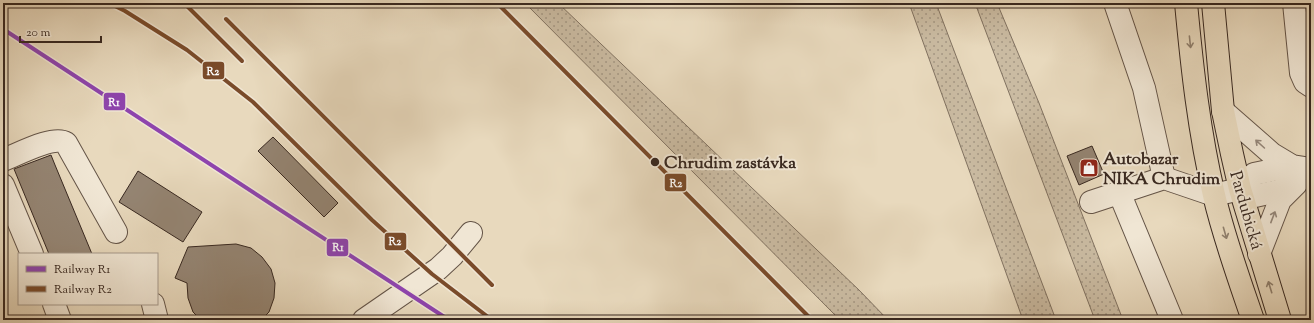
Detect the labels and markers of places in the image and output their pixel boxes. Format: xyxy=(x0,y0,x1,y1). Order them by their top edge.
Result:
place label: Autobazar NIKA Chrudim xyxy=(1103,148,1221,192)
place label: Chrudim zastávka xyxy=(664,152,796,176)
marker: Chrudim zastávka xyxy=(649,156,661,168)
shop icon: Autobazar NIKA Chrudim xyxy=(1078,157,1100,179)

